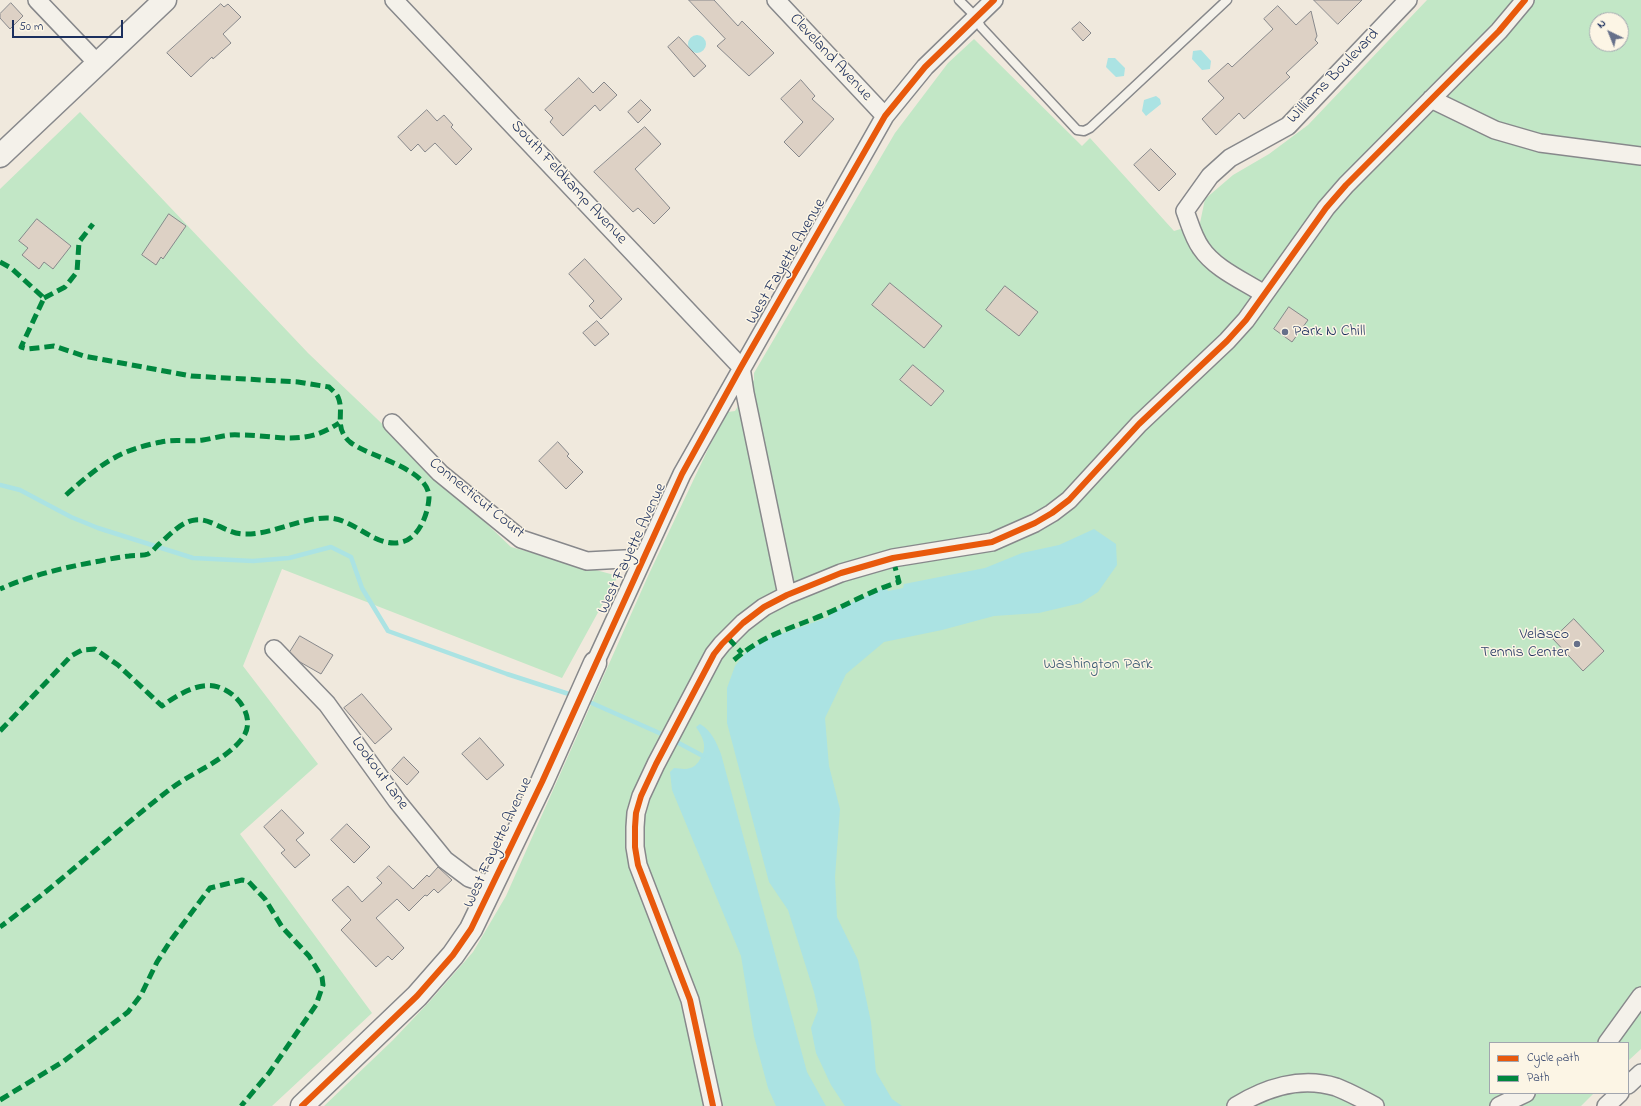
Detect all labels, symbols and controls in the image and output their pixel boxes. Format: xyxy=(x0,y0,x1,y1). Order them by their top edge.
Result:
street label: Cleveland Avenue xyxy=(785,10,875,106)
scale bar xyxy=(14,12,125,38)
north arrow xyxy=(1589,12,1629,52)
text: N xyxy=(1593,16,1610,32)
text: 50 m xyxy=(19,18,43,36)
street label: Williams Boulevard xyxy=(1284,26,1384,128)
street label: South Feldkamp Avenue xyxy=(506,117,630,249)
street label: West Fayette Avenue xyxy=(743,196,831,328)
place label: Park N Chill xyxy=(1293,322,1365,342)
marker: Park N Chill xyxy=(1280,327,1290,337)
street label: Connecticut Court xyxy=(424,455,528,543)
street label: West Fayette Avenue xyxy=(594,481,672,617)
place label: Velasco Tennis Center xyxy=(1481,625,1569,663)
marker: Velasco Tennis Center xyxy=(1572,639,1582,649)
park label: Washington Park xyxy=(1043,655,1153,675)
street label: Lookout Lane xyxy=(346,734,412,814)
street label: West Fayette Avenue xyxy=(460,775,538,911)
legend xyxy=(1489,1042,1629,1094)
text: Cycle path xyxy=(1527,1049,1579,1067)
text: Path xyxy=(1527,1069,1549,1087)

